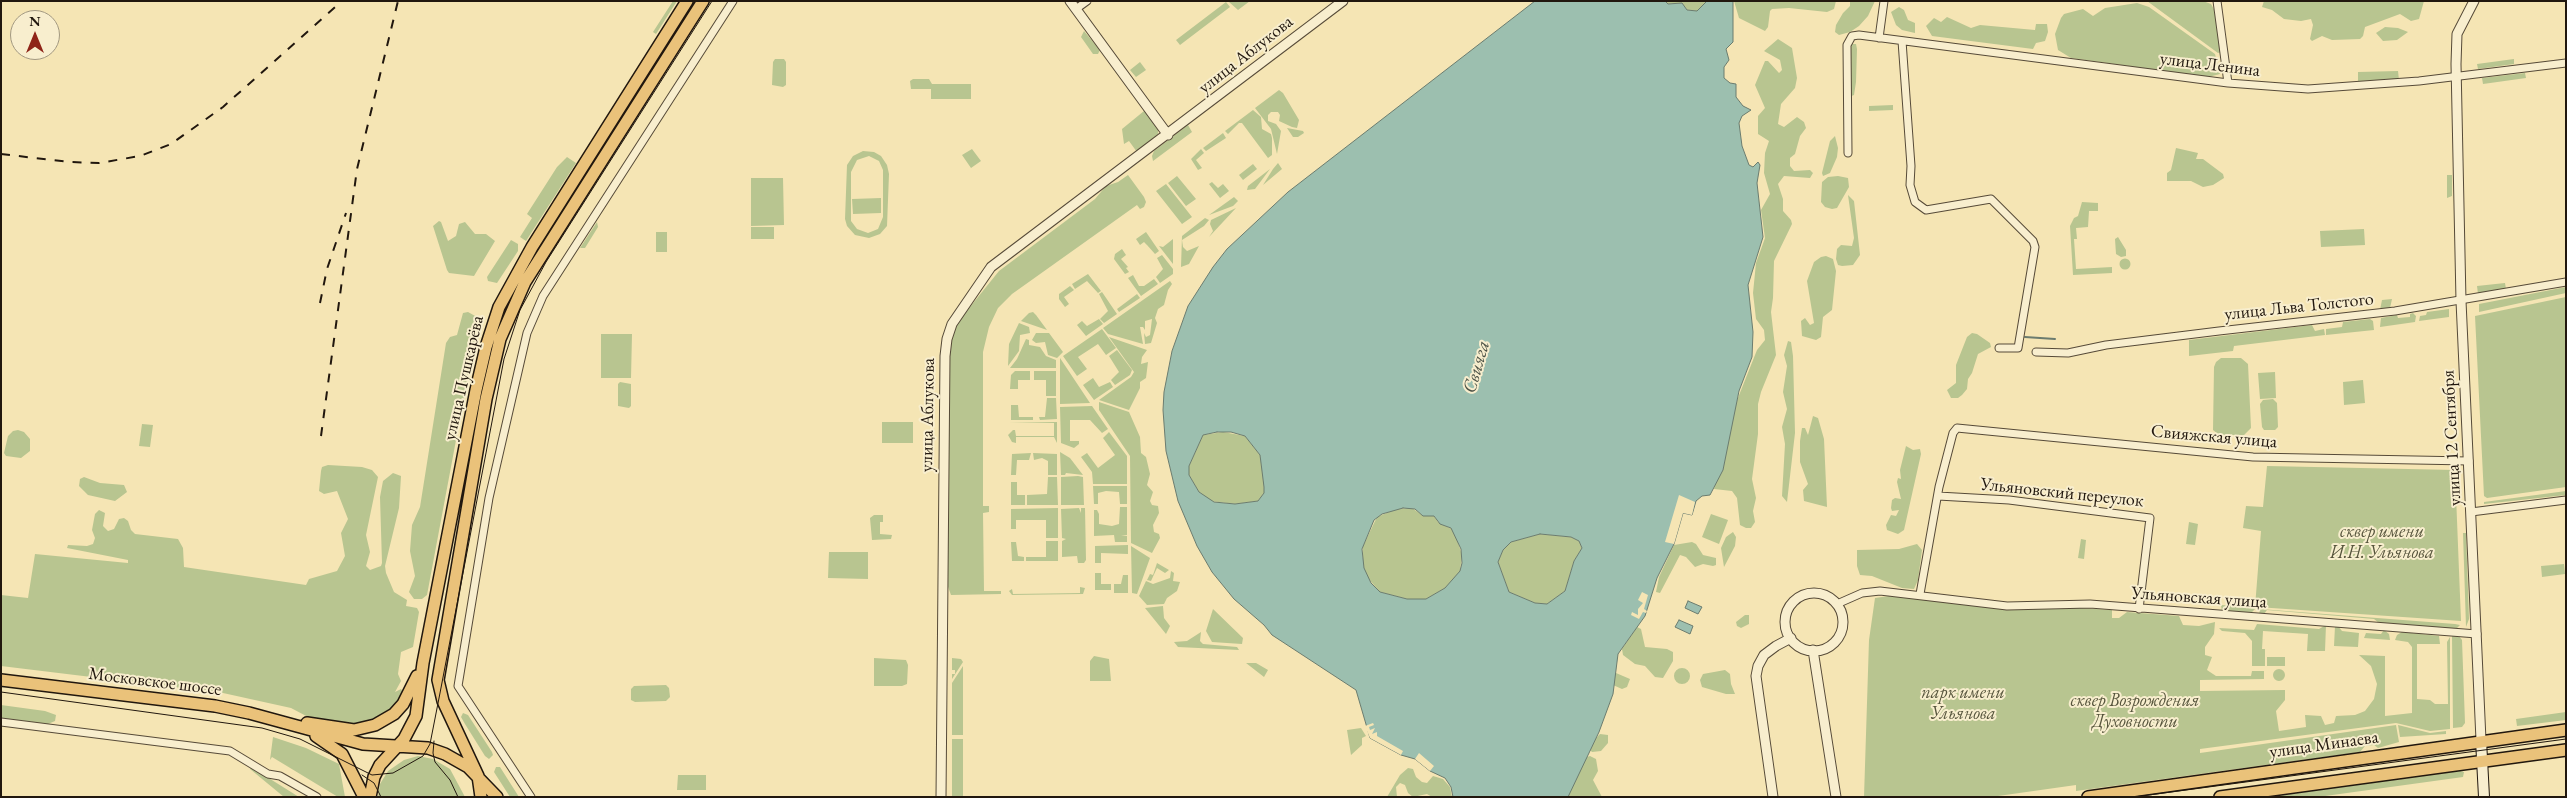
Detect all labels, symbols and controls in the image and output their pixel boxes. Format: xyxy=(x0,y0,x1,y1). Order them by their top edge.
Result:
north arrow xyxy=(10,10,60,60)
street label: улица Аблукова xyxy=(1194,11,1298,99)
text: N xyxy=(29,12,41,30)
street label: улица Ленина xyxy=(2159,48,2261,82)
street label: улица Льва Толстого xyxy=(2223,288,2375,326)
street label: улица Пушкарёва xyxy=(439,313,489,443)
water label: Свияга xyxy=(1459,338,1495,396)
street label: улица Аблукова xyxy=(916,358,940,472)
street label: улица 12 Сентября xyxy=(2438,369,2466,507)
street label: Свияжская улица xyxy=(2150,421,2278,453)
street label: Ульяновский переулок xyxy=(1979,474,2145,512)
park label: сквер имени И.Н. Ульянова xyxy=(2330,521,2434,564)
street label: Ульяновская улица xyxy=(2131,582,2267,614)
street label: Московское шоссе xyxy=(87,663,223,701)
park label: парк имени Ульянова xyxy=(1921,682,2005,724)
park label: сквер Возрождения Духовности xyxy=(2071,690,2199,732)
street label: улица Минаева xyxy=(2268,727,2380,763)

